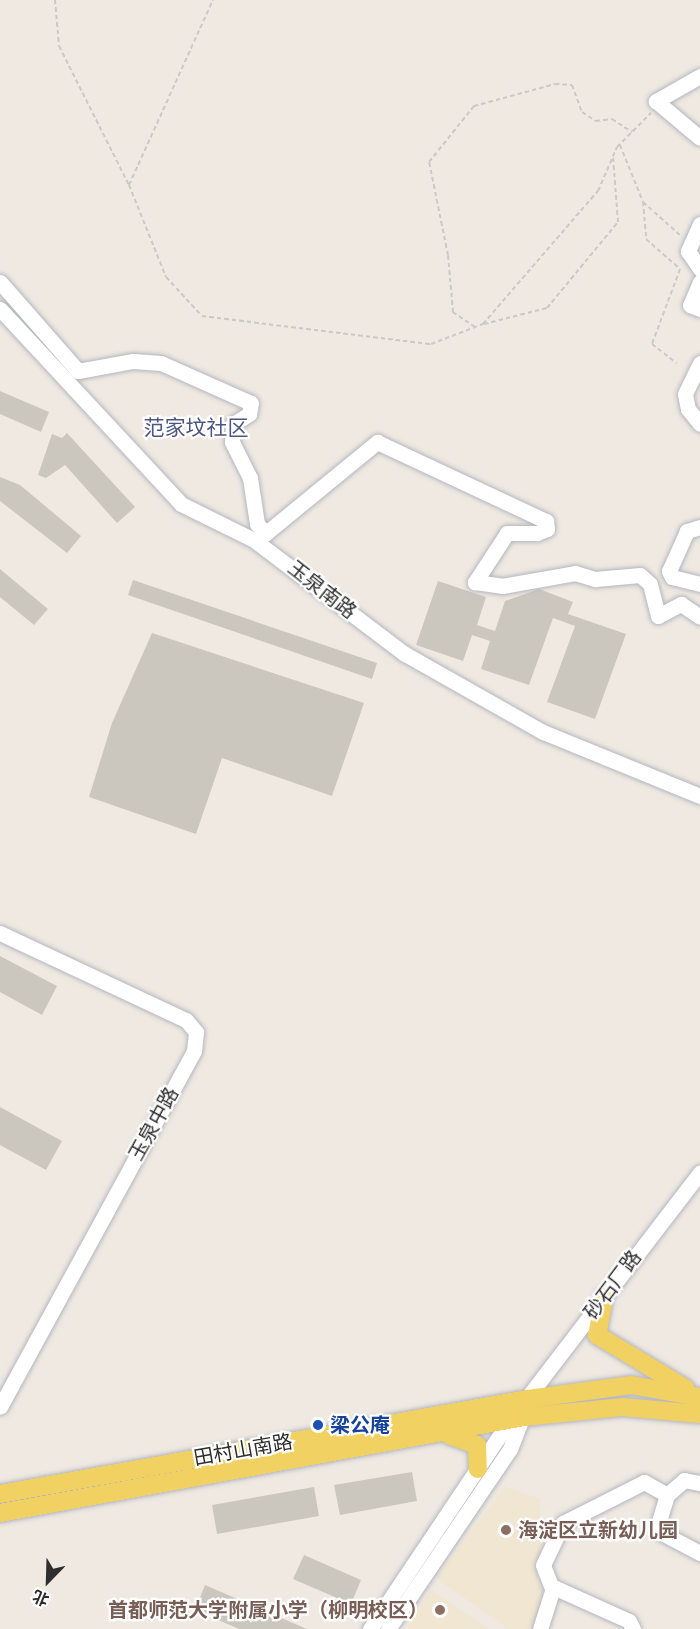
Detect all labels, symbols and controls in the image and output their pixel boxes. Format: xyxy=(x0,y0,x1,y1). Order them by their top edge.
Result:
district label: 范家坟社区 xyxy=(144,415,248,441)
street label: 玉泉南路 xyxy=(283,556,361,624)
street label: 玉泉中路 xyxy=(124,1083,184,1165)
street label: 砂石厂路 xyxy=(579,1246,647,1324)
place label: 梁公庵 xyxy=(330,1413,390,1437)
marker: 梁公庵 xyxy=(311,1418,325,1432)
street label: 田村山南路 xyxy=(192,1429,294,1471)
place label: 海淀区立新幼儿园 xyxy=(518,1518,678,1542)
marker: 海淀区立新幼儿园 xyxy=(499,1523,513,1537)
north arrow xyxy=(18,1551,78,1611)
text: 北 xyxy=(29,1585,52,1611)
place label: 首都师范大学附属小学（柳明校区） xyxy=(108,1598,428,1622)
marker: 首都师范大学附属小学（柳明校区） xyxy=(433,1603,447,1617)

